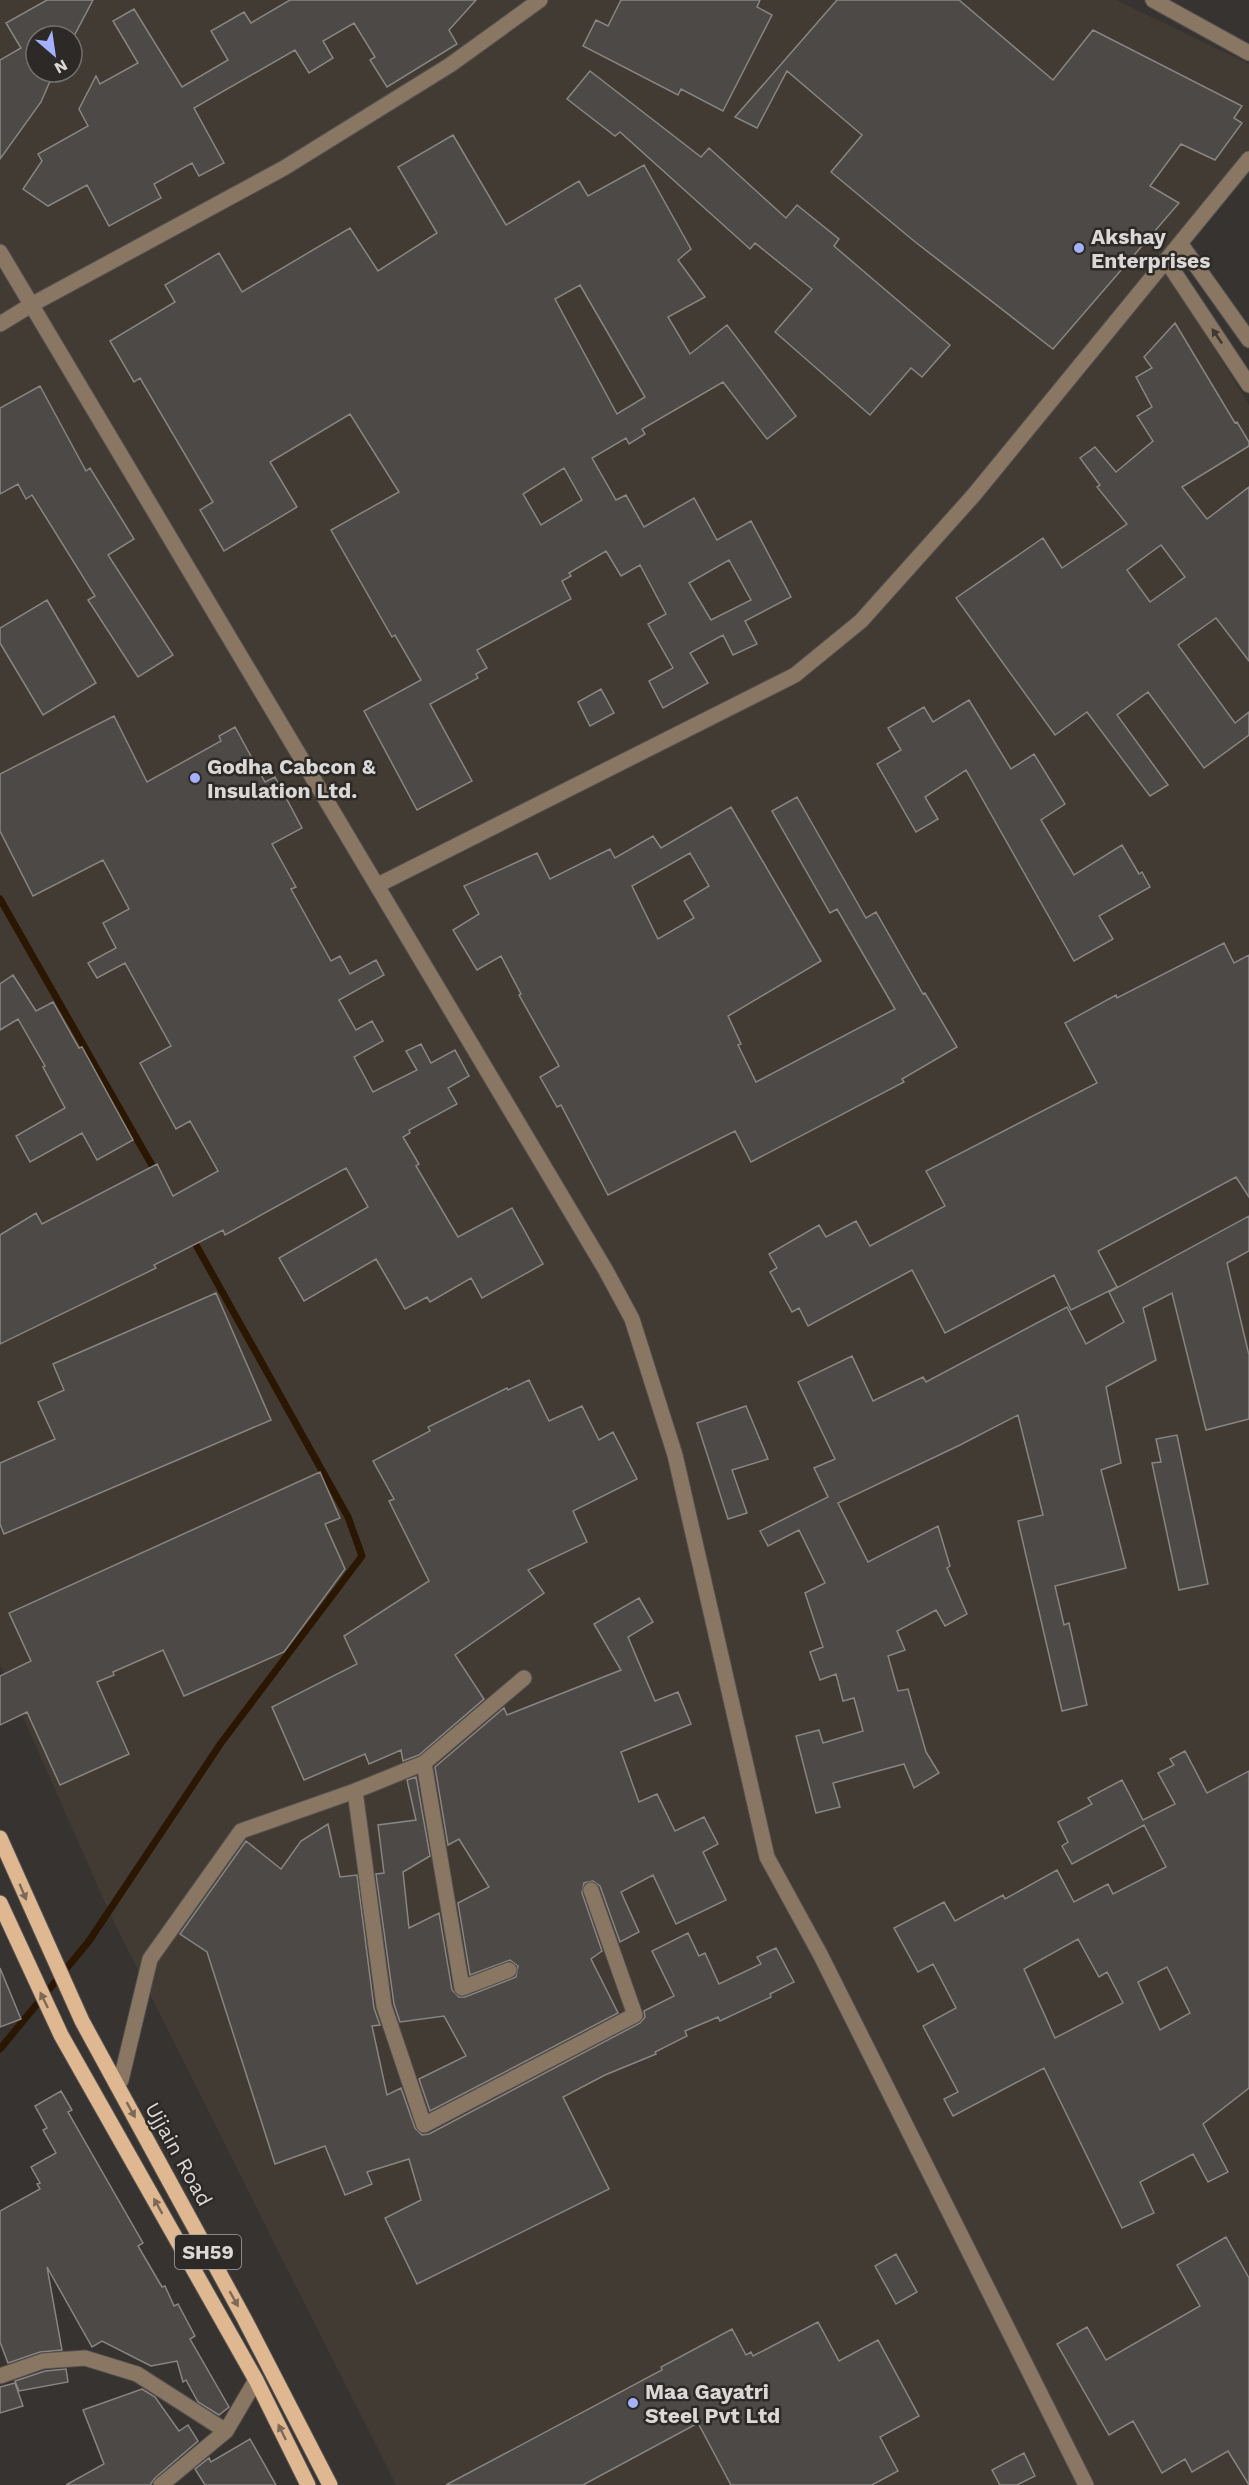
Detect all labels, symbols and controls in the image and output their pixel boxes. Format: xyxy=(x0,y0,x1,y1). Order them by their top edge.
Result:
north arrow xyxy=(24,24,84,84)
text: N xyxy=(51,55,71,78)
place label: Akshay Enterprises xyxy=(1091,224,1210,273)
marker: Akshay Enterprises xyxy=(1072,241,1086,255)
one-way arrow xyxy=(1211,328,1223,344)
place label: Godha Cabcon & Insulation Ltd. xyxy=(207,754,376,803)
marker: Godha Cabcon & Insulation Ltd. xyxy=(188,771,202,785)
one-way arrow xyxy=(19,1883,28,1900)
one-way arrow xyxy=(39,1991,49,2008)
street label: Ujjain Road xyxy=(140,2098,218,2210)
one-way arrow xyxy=(126,2101,136,2118)
one-way arrow xyxy=(153,2198,163,2215)
road number: SH59 xyxy=(175,2235,241,2269)
one-way arrow xyxy=(229,2291,239,2308)
place label: Maa Gayatri Steel Pvt Ltd xyxy=(645,2379,780,2428)
marker: Maa Gayatri Steel Pvt Ltd xyxy=(626,2396,640,2410)
one-way arrow xyxy=(277,2424,287,2441)

